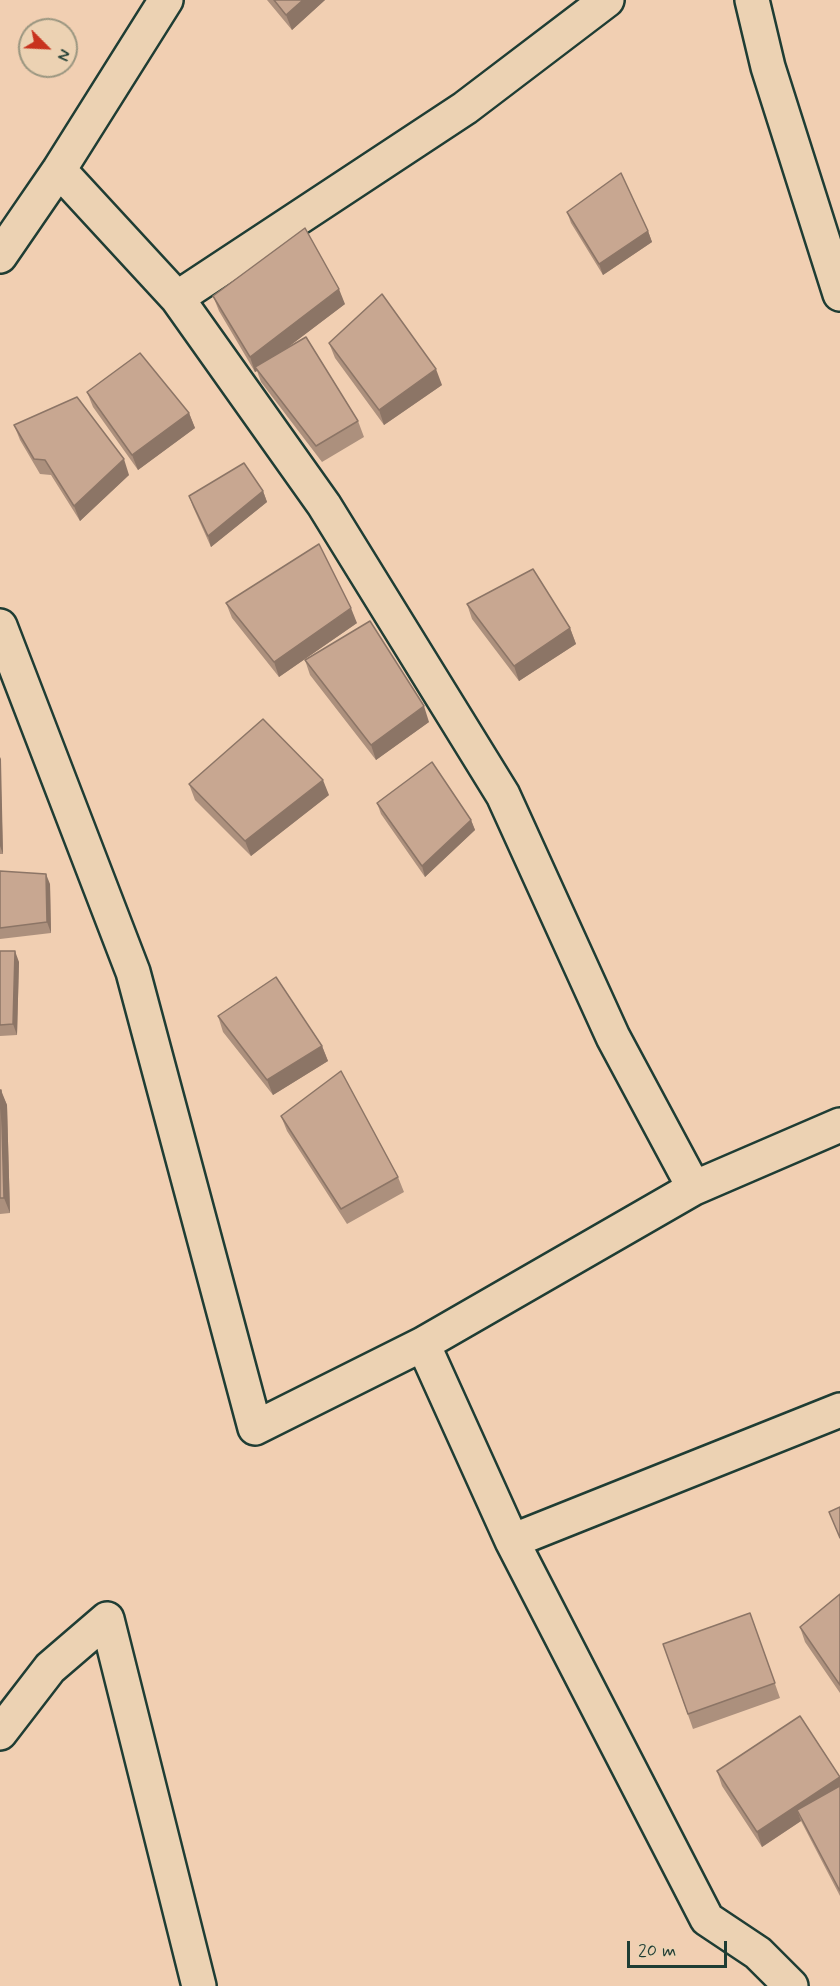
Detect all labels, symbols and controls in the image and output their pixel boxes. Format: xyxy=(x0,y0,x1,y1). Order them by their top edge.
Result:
north arrow xyxy=(18,18,78,78)
text: N xyxy=(51,46,75,64)
scale bar xyxy=(630,1929,730,1967)
text: 20 m xyxy=(638,1939,676,1963)

